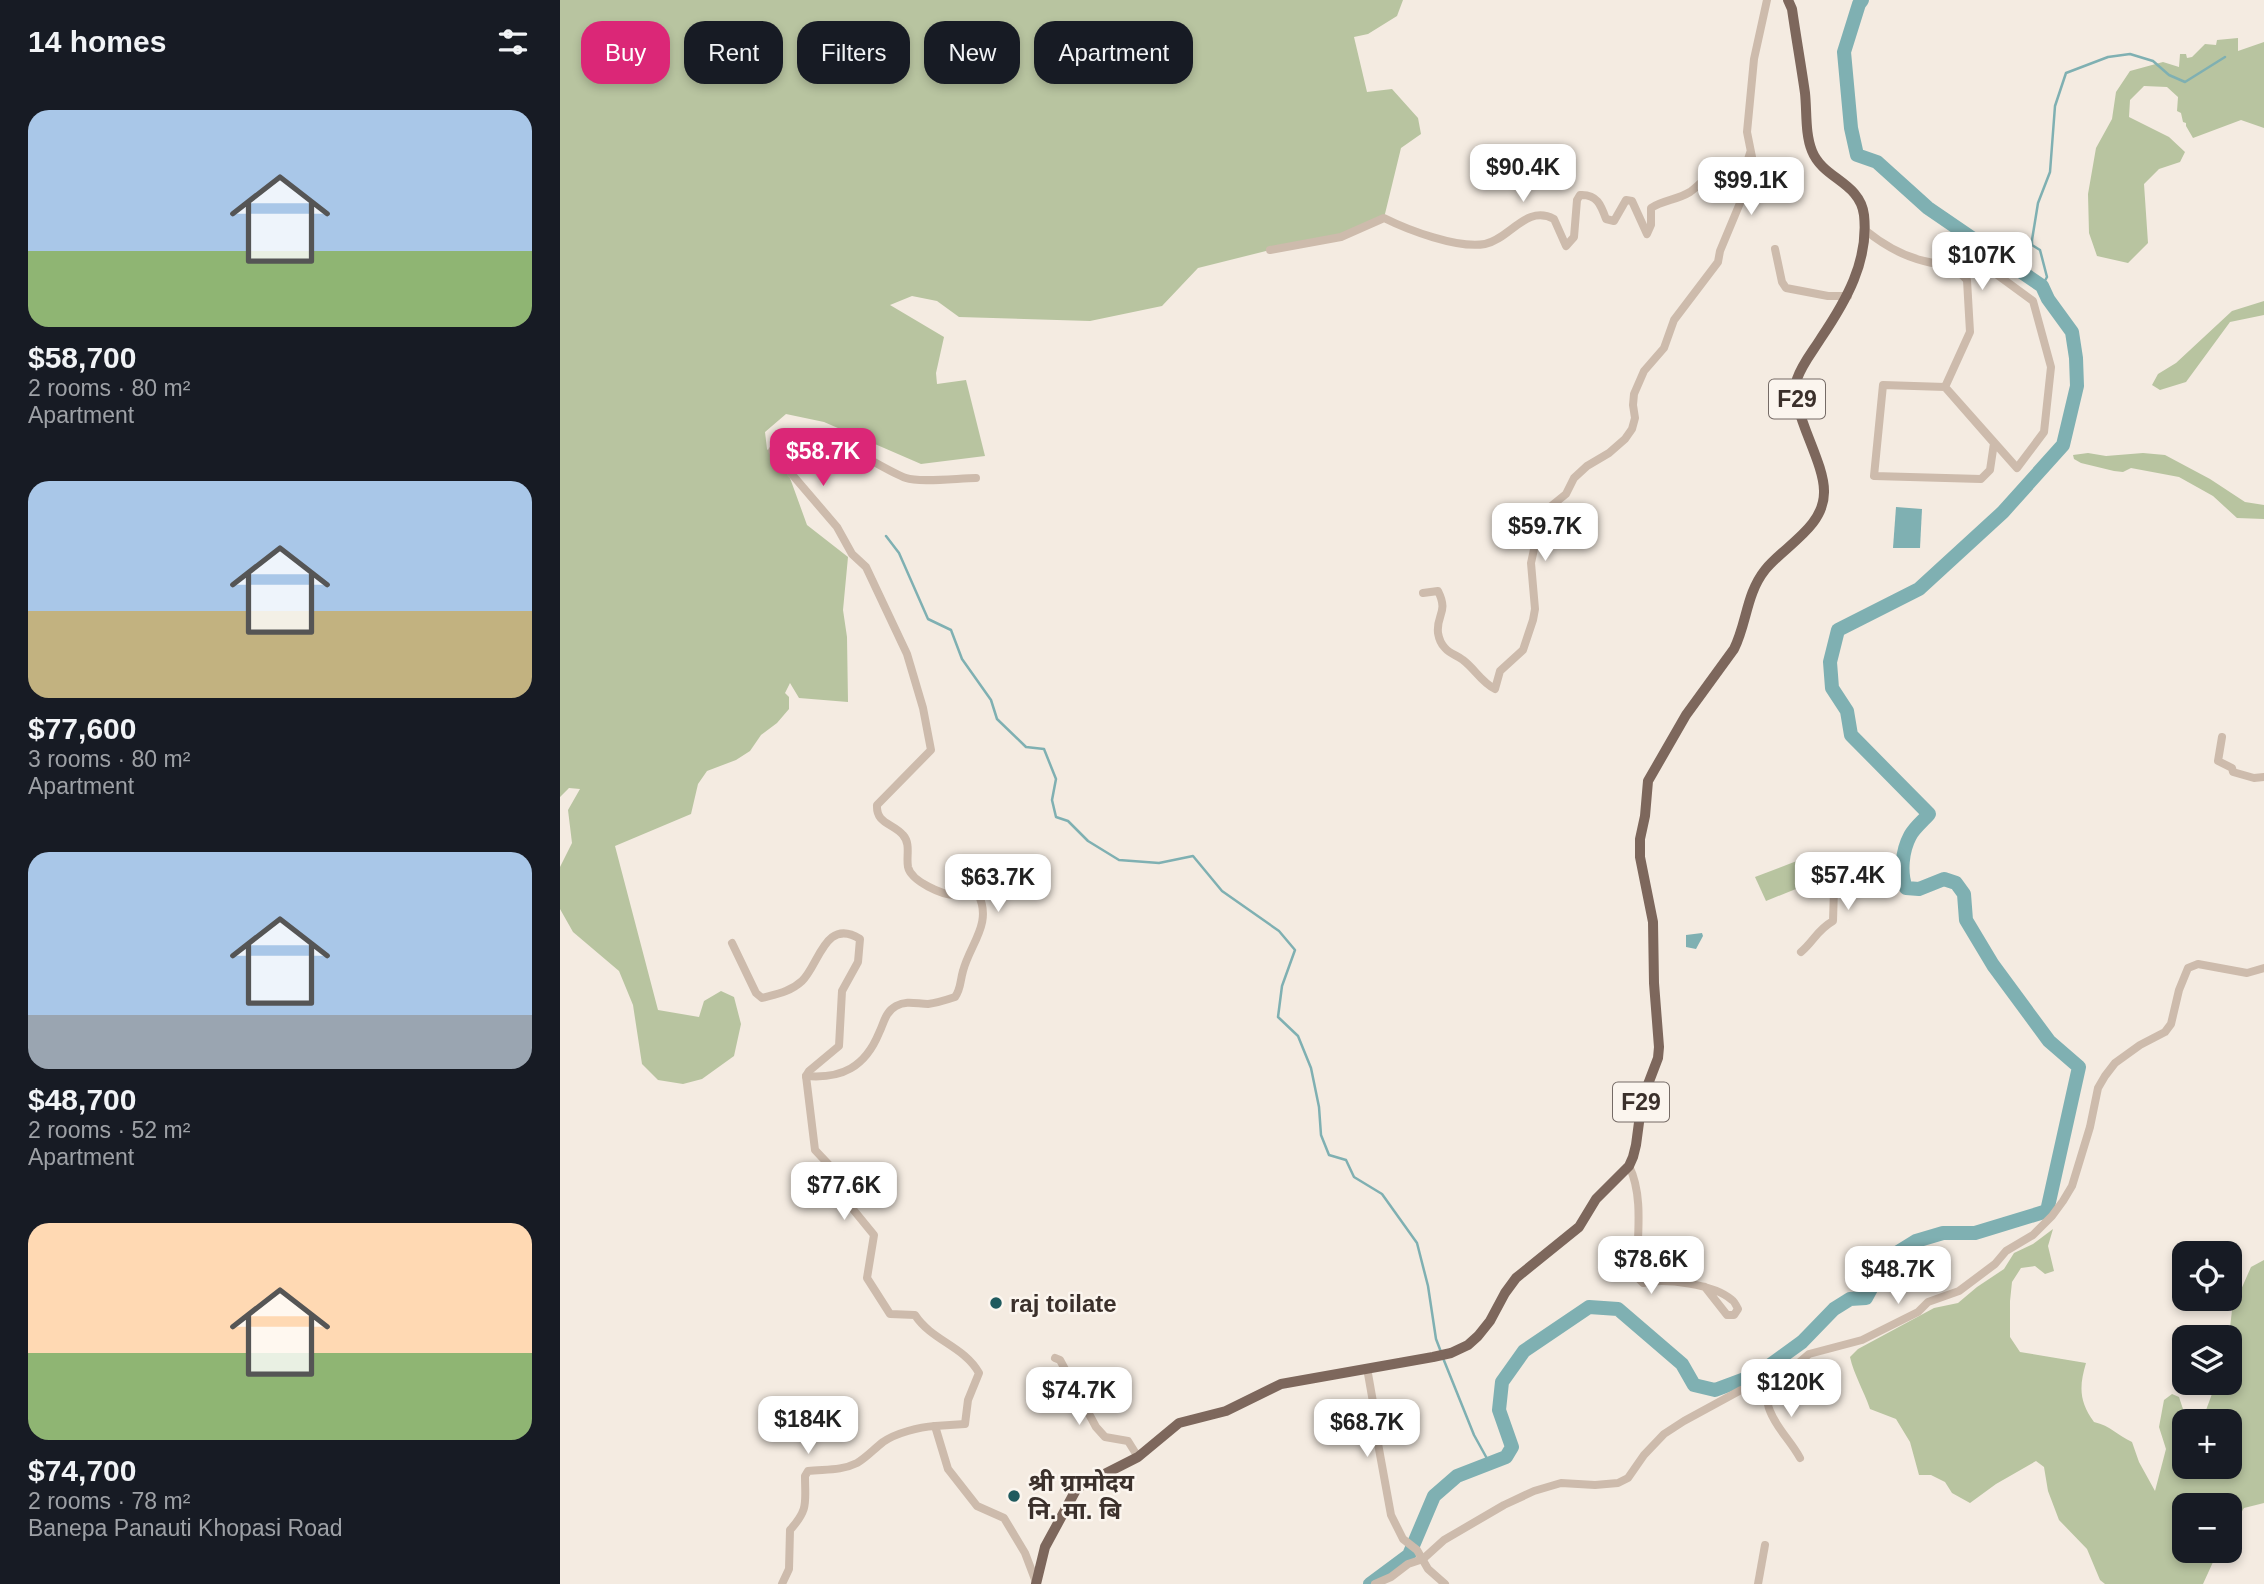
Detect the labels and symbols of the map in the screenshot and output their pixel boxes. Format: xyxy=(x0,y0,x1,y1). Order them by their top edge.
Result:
pin: $90.4K xyxy=(1466,144,1580,204)
pin: $99.1K xyxy=(1694,158,1808,217)
pin: $107K xyxy=(1933,232,2031,292)
road number: F29 xyxy=(1769,380,1825,418)
pin: $58.7K xyxy=(766,428,880,488)
pin: $59.7K xyxy=(1488,504,1602,563)
pin: $57.4K xyxy=(1791,852,1905,912)
pin: $63.7K xyxy=(941,855,1055,914)
road number: F29 xyxy=(1613,1082,1669,1121)
pin: $77.6K xyxy=(787,1162,901,1222)
pin: $78.6K xyxy=(1594,1236,1708,1296)
pin: $48.7K xyxy=(1841,1246,1955,1306)
place label: raj toilate xyxy=(1010,1290,1117,1317)
marker: raj toilate xyxy=(988,1295,1004,1311)
pin: $120K xyxy=(1742,1360,1840,1419)
pin: $74.7K xyxy=(1022,1368,1136,1427)
pin: $184K xyxy=(759,1396,857,1456)
pin: $68.7K xyxy=(1310,1400,1424,1459)
place label: श्री ग्रामोदय नि. मा. बि xyxy=(1028,1469,1135,1524)
marker: श्री ग्रामोदय नि. मा. बि xyxy=(1006,1488,1022,1504)

